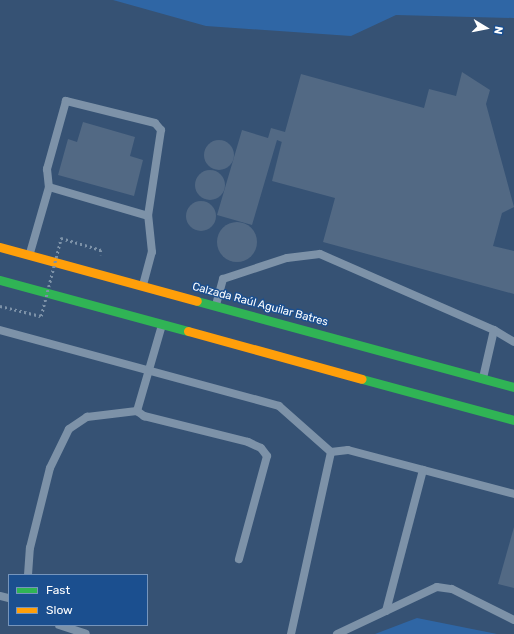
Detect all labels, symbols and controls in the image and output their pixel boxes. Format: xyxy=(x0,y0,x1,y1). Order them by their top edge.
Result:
north arrow xyxy=(466,8,506,48)
text: N xyxy=(491,25,505,35)
street label: Calzada Raúl Aguilar Batres xyxy=(190,280,330,330)
legend xyxy=(8,574,148,626)
text: Fast xyxy=(46,583,70,597)
text: Slow xyxy=(46,603,73,617)

